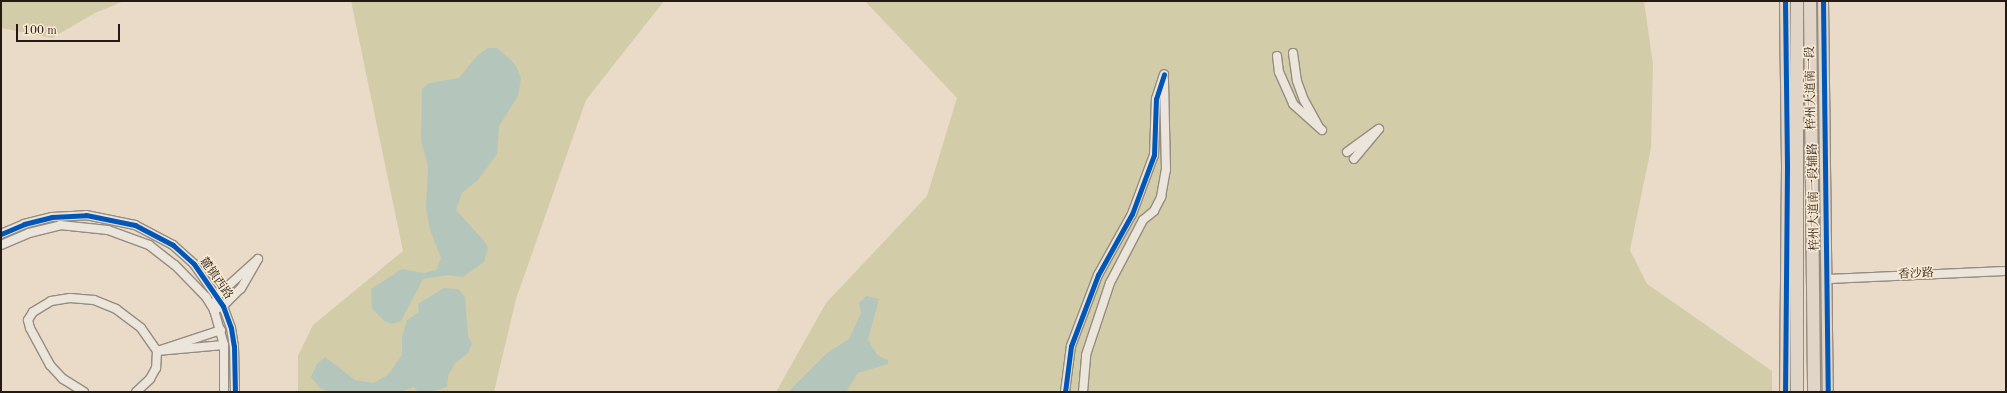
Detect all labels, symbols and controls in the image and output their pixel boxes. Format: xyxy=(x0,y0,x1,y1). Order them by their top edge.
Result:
scale bar xyxy=(18,16,122,42)
text: 100 m xyxy=(23,25,57,37)
street label: 梓州大道南一段 xyxy=(1804,46,1820,130)
street label: 梓州大道南一段辅路 xyxy=(1807,143,1823,251)
street label: 麓镇西路 xyxy=(195,255,235,303)
street label: 香沙路 xyxy=(1898,267,1934,283)

